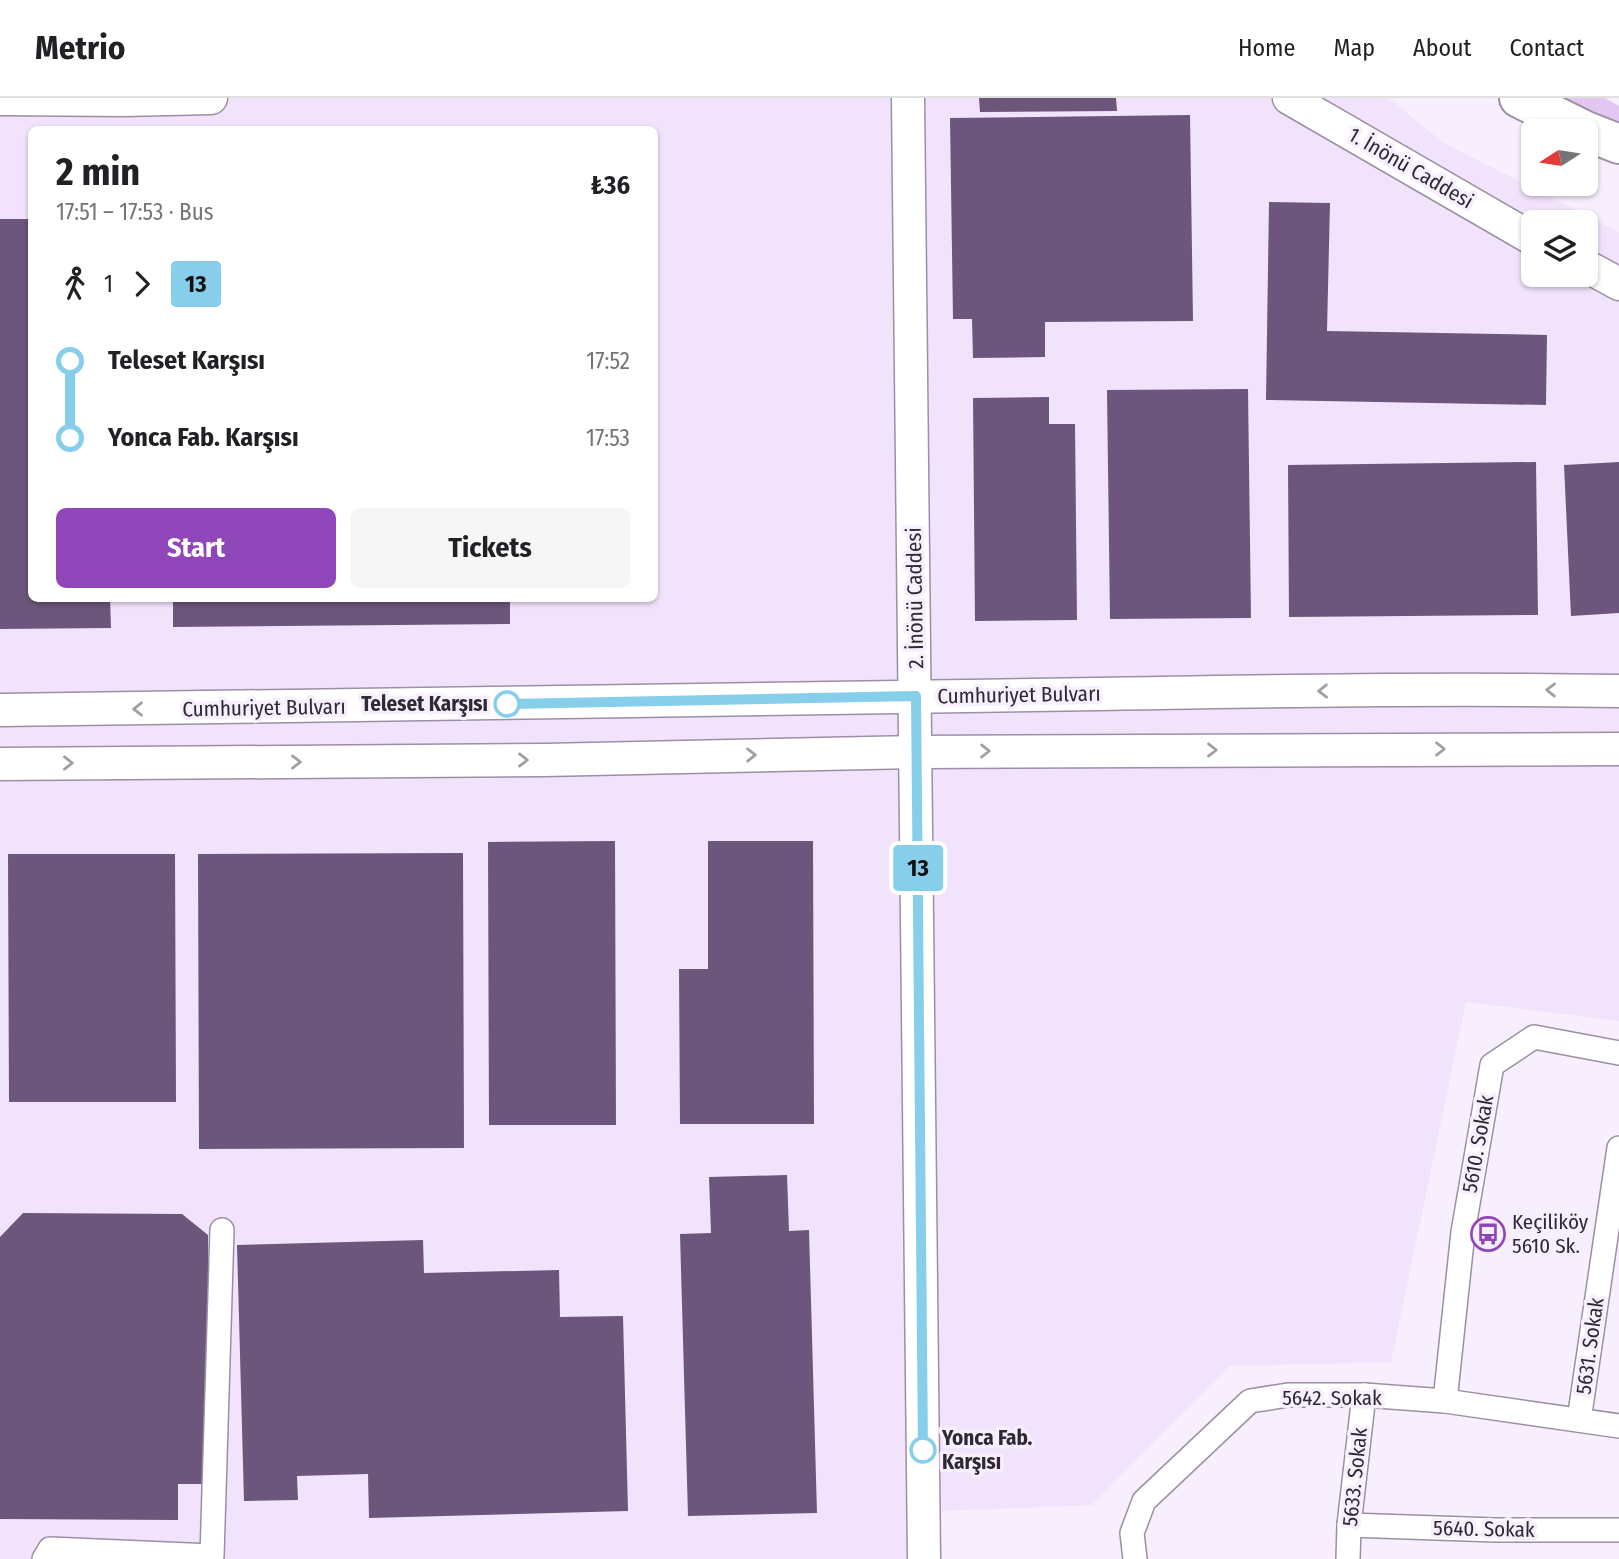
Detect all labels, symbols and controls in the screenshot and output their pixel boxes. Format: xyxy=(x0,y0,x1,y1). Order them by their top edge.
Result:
text: Metrio xyxy=(35,28,125,68)
text: Home xyxy=(1238,34,1295,62)
text: Map xyxy=(1333,34,1375,62)
text: About xyxy=(1413,34,1471,62)
text: Contact xyxy=(1509,34,1584,62)
north arrow xyxy=(1521,119,1598,196)
map controls xyxy=(1521,119,1598,287)
street label: 1. İnönü Caddesi xyxy=(1344,122,1478,214)
text: 2 min xyxy=(56,149,140,195)
text: ₺36 xyxy=(591,170,630,201)
text: 17:51 – 17:53 · Bus xyxy=(56,198,214,226)
button: layers xyxy=(1521,210,1598,287)
icon: walk xyxy=(56,265,94,303)
icon: forward xyxy=(123,265,161,303)
text: 1 xyxy=(104,270,113,298)
text: 13 xyxy=(185,270,207,298)
text: Teleset Karşısı xyxy=(108,345,265,376)
text: 17:52 xyxy=(586,347,630,375)
text: Yonca Fab. Karşısı xyxy=(108,422,299,453)
text: 17:53 xyxy=(586,424,630,452)
button: Start xyxy=(56,508,336,588)
button: Tickets xyxy=(350,508,630,588)
street label: 2. İnönü Caddesi xyxy=(901,527,929,669)
street label: Cumhuriyet Bulvarı xyxy=(937,681,1101,709)
one-way arrow xyxy=(1545,682,1556,698)
one-way arrow xyxy=(1318,683,1328,699)
place label: Teleset Karşısı xyxy=(361,691,488,717)
marker: Teleset Karşısı xyxy=(494,691,520,717)
street label: Cumhuriyet Bulvarı xyxy=(182,694,346,722)
one-way arrow xyxy=(132,701,142,717)
one-way arrow xyxy=(1207,742,1218,758)
one-way arrow xyxy=(1434,742,1445,757)
one-way arrow xyxy=(980,743,990,759)
one-way arrow xyxy=(746,747,756,763)
one-way arrow xyxy=(518,752,529,768)
one-way arrow xyxy=(290,754,301,769)
one-way arrow xyxy=(63,755,74,771)
line badge: 13 xyxy=(886,845,950,891)
text: 13 xyxy=(907,854,929,882)
street label: 5610. Sokak xyxy=(1457,1093,1499,1195)
place label: Keçiliköy 5610 Sk. xyxy=(1512,1209,1589,1259)
bus stop icon: Keçiliköy 5610 Sk. xyxy=(1469,1215,1507,1253)
street label: 5631. Sokak xyxy=(1570,1296,1610,1396)
street label: 5642. Sokak xyxy=(1282,1385,1382,1411)
place label: Yonca Fab. Karşısı xyxy=(941,1425,1033,1475)
street label: 5633. Sokak xyxy=(1337,1426,1373,1528)
marker: Yonca Fab. Karşısı xyxy=(910,1437,936,1463)
street label: 5640. Sokak xyxy=(1433,1515,1535,1543)

